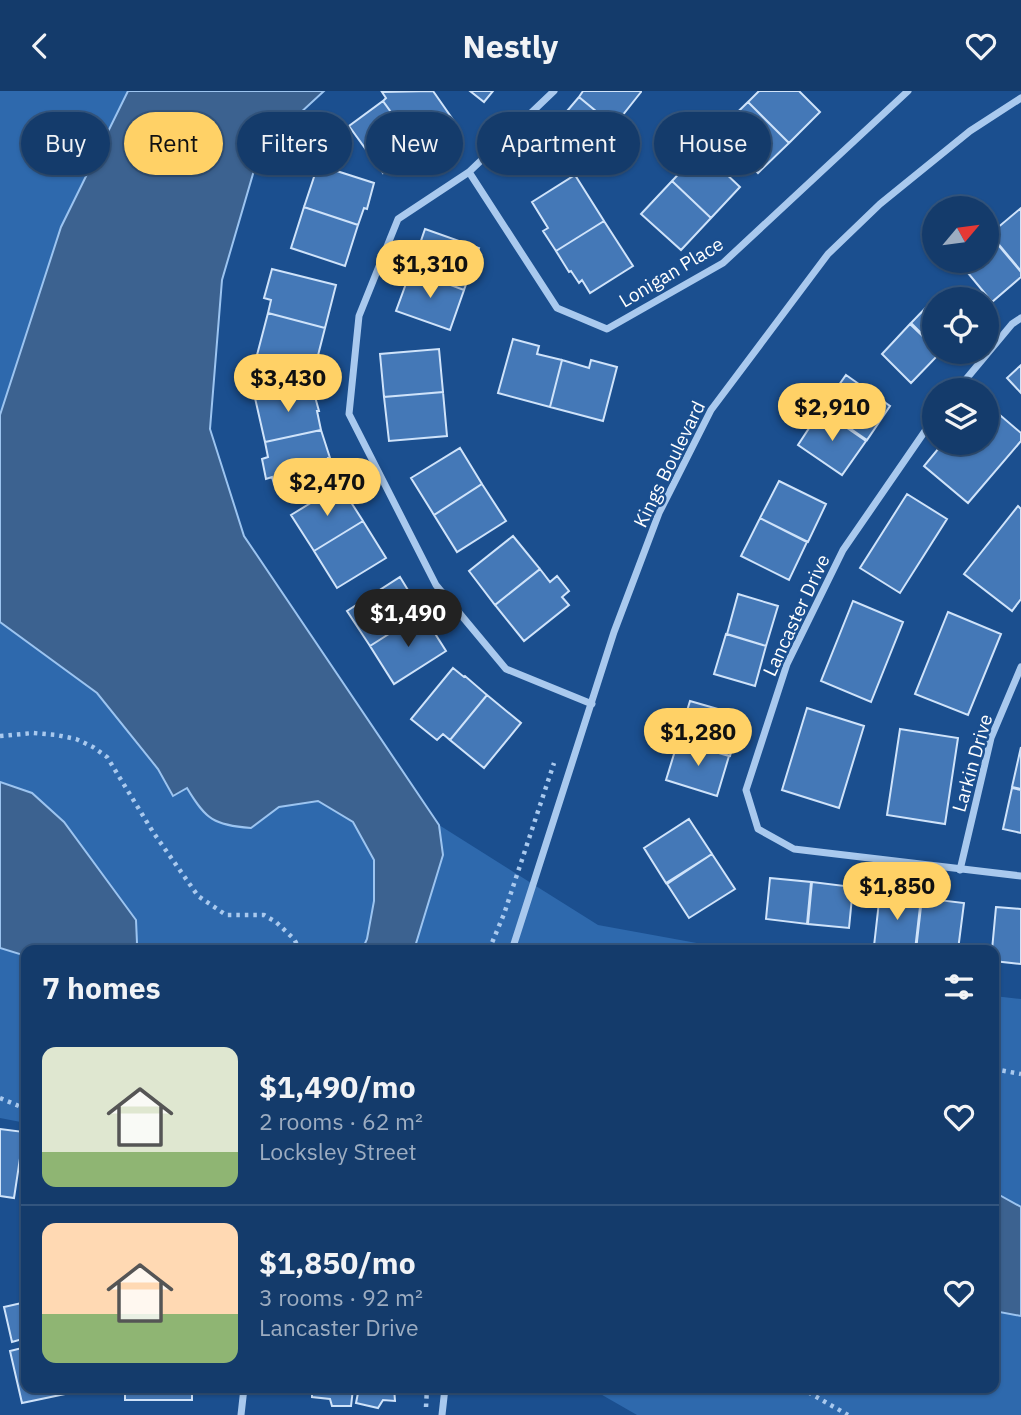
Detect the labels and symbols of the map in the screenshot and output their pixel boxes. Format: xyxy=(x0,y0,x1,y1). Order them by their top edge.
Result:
north arrow xyxy=(922,196,999,273)
street label: Lonigan Place xyxy=(614,231,728,313)
pin: $1,310 xyxy=(373,241,487,300)
pin: $3,430 xyxy=(231,355,345,414)
pin: $2,910 xyxy=(775,383,889,443)
street label: Kings Boulevard xyxy=(628,397,710,531)
pin: $2,470 xyxy=(270,459,384,518)
street label: Lancaster Drive xyxy=(757,550,835,680)
pin: $1,490 xyxy=(351,589,465,649)
pin: $1,280 xyxy=(641,709,755,768)
street label: Larkin Drive xyxy=(947,711,997,815)
pin: $1,850 xyxy=(840,863,954,922)

